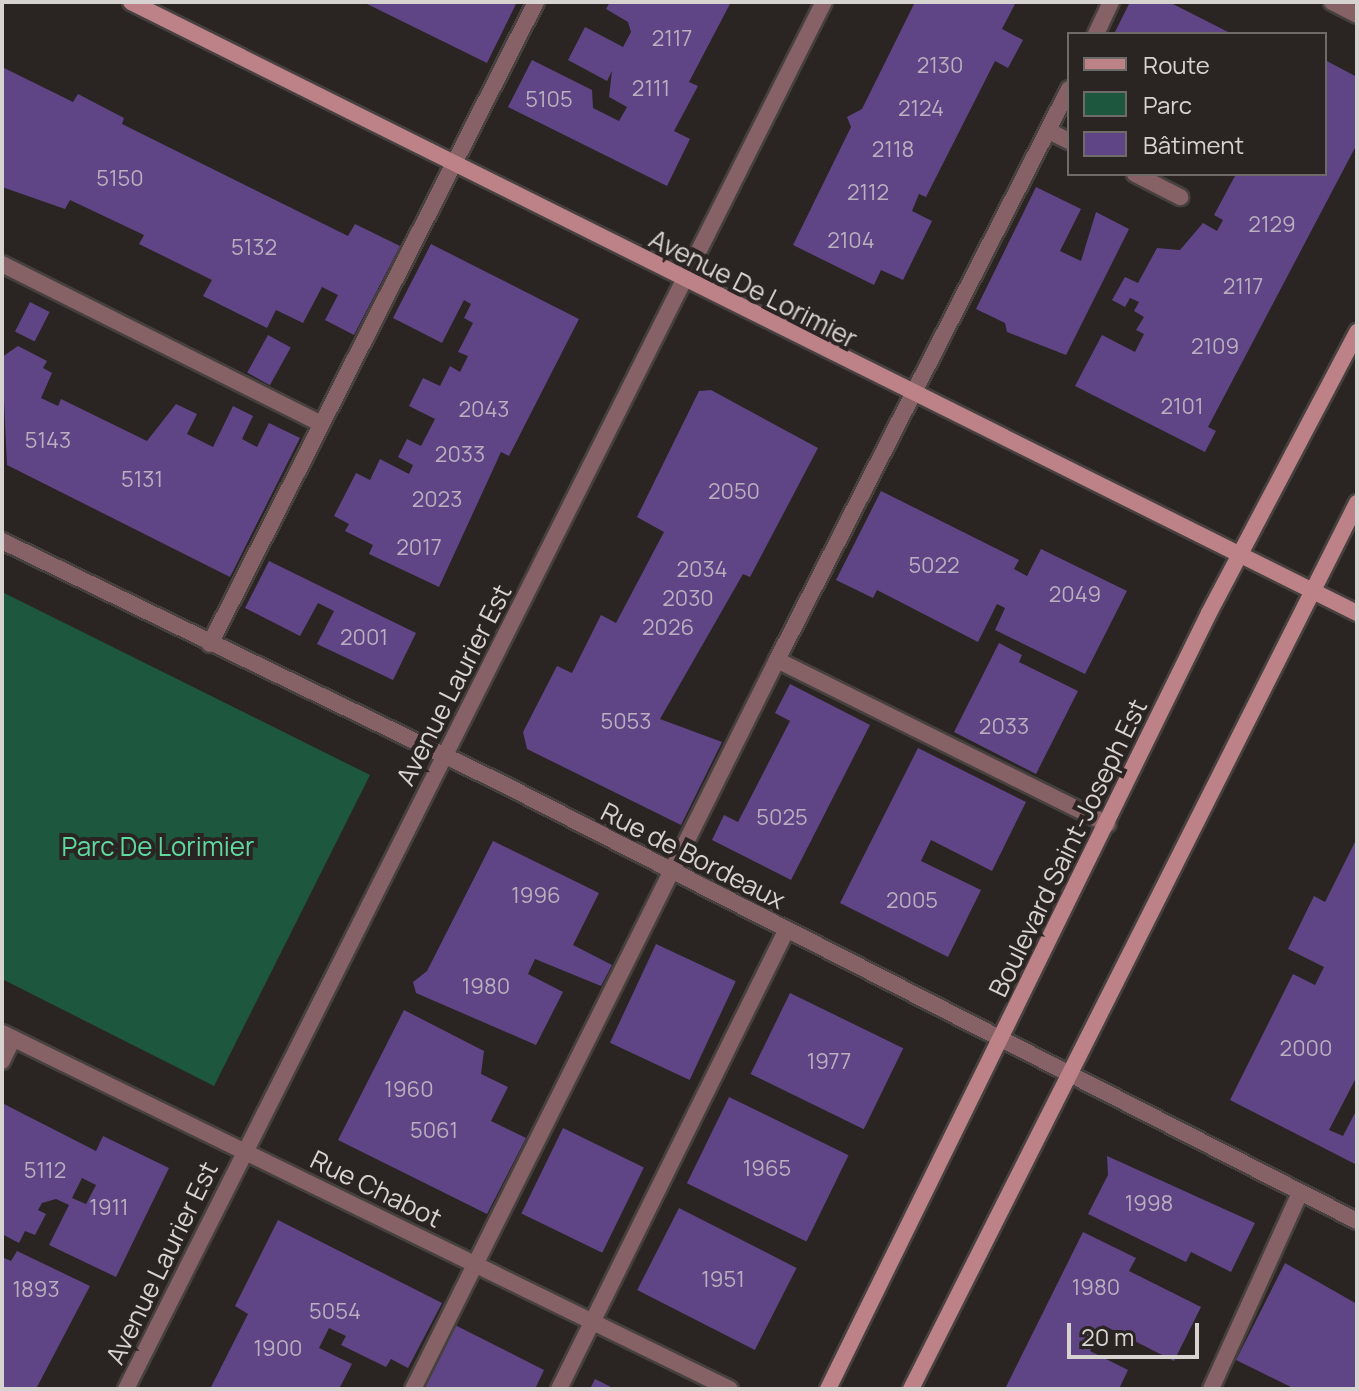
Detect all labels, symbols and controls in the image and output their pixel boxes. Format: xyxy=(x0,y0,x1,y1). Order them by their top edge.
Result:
house number: 2117 xyxy=(652,26,692,52)
legend xyxy=(1067,32,1327,176)
text: Route xyxy=(1143,48,1210,81)
house number: 2130 xyxy=(917,53,963,79)
house number: 2111 xyxy=(632,76,670,102)
house number: 5105 xyxy=(525,87,573,113)
text: Parc xyxy=(1143,88,1192,121)
house number: 2124 xyxy=(898,96,944,122)
text: Bâtiment xyxy=(1143,128,1244,161)
house number: 2118 xyxy=(872,137,914,163)
house number: 5150 xyxy=(96,166,144,192)
house number: 2112 xyxy=(847,180,889,206)
house number: 2129 xyxy=(1248,212,1296,238)
street label: Avenue De Lorimier xyxy=(644,223,862,355)
house number: 2104 xyxy=(827,228,875,254)
house number: 5132 xyxy=(231,235,277,261)
house number: 2117 xyxy=(1223,274,1263,300)
house number: 2109 xyxy=(1191,334,1239,360)
house number: 2101 xyxy=(1160,394,1204,420)
house number: 2043 xyxy=(458,397,510,423)
house number: 5143 xyxy=(25,428,71,454)
house number: 2033 xyxy=(435,442,485,468)
house number: 5131 xyxy=(121,467,163,493)
house number: 2050 xyxy=(708,479,760,505)
house number: 2023 xyxy=(412,487,462,513)
house number: 2017 xyxy=(396,535,442,561)
house number: 5022 xyxy=(908,553,960,579)
house number: 2034 xyxy=(676,557,728,583)
street label: Avenue Laurier Est xyxy=(390,579,518,791)
house number: 2049 xyxy=(1049,582,1101,608)
house number: 2030 xyxy=(662,586,714,612)
house number: 2026 xyxy=(642,615,694,641)
house number: 2001 xyxy=(340,625,388,651)
street label: Boulevard Saint-Joseph Est xyxy=(982,694,1154,1002)
house number: 5053 xyxy=(601,709,651,735)
house number: 2033 xyxy=(979,714,1029,740)
street label: Rue de Bordeaux xyxy=(596,796,790,916)
house number: 5025 xyxy=(756,805,808,831)
park label: Parc De Lorimier xyxy=(62,831,254,863)
house number: 1996 xyxy=(511,883,561,909)
house number: 2005 xyxy=(886,888,938,914)
house number: 1980 xyxy=(462,974,510,1000)
house number: 2000 xyxy=(1280,1036,1332,1062)
house number: 1977 xyxy=(807,1049,851,1075)
house number: 1960 xyxy=(384,1077,434,1103)
house number: 5061 xyxy=(410,1118,458,1144)
street label: Rue Chabot xyxy=(305,1144,447,1234)
house number: 1965 xyxy=(743,1156,791,1182)
street label: Avenue Laurier Est xyxy=(99,1157,225,1369)
house number: 5112 xyxy=(24,1158,66,1184)
house number: 1998 xyxy=(1125,1191,1173,1217)
house number: 1911 xyxy=(89,1195,129,1221)
house number: 1951 xyxy=(701,1267,745,1293)
house number: 1980 xyxy=(1072,1275,1120,1301)
house number: 1893 xyxy=(12,1277,60,1303)
house number: 5054 xyxy=(309,1299,361,1325)
scale bar xyxy=(1071,1307,1203,1357)
text: 20 m xyxy=(1081,1320,1134,1353)
house number: 1900 xyxy=(253,1336,303,1362)

